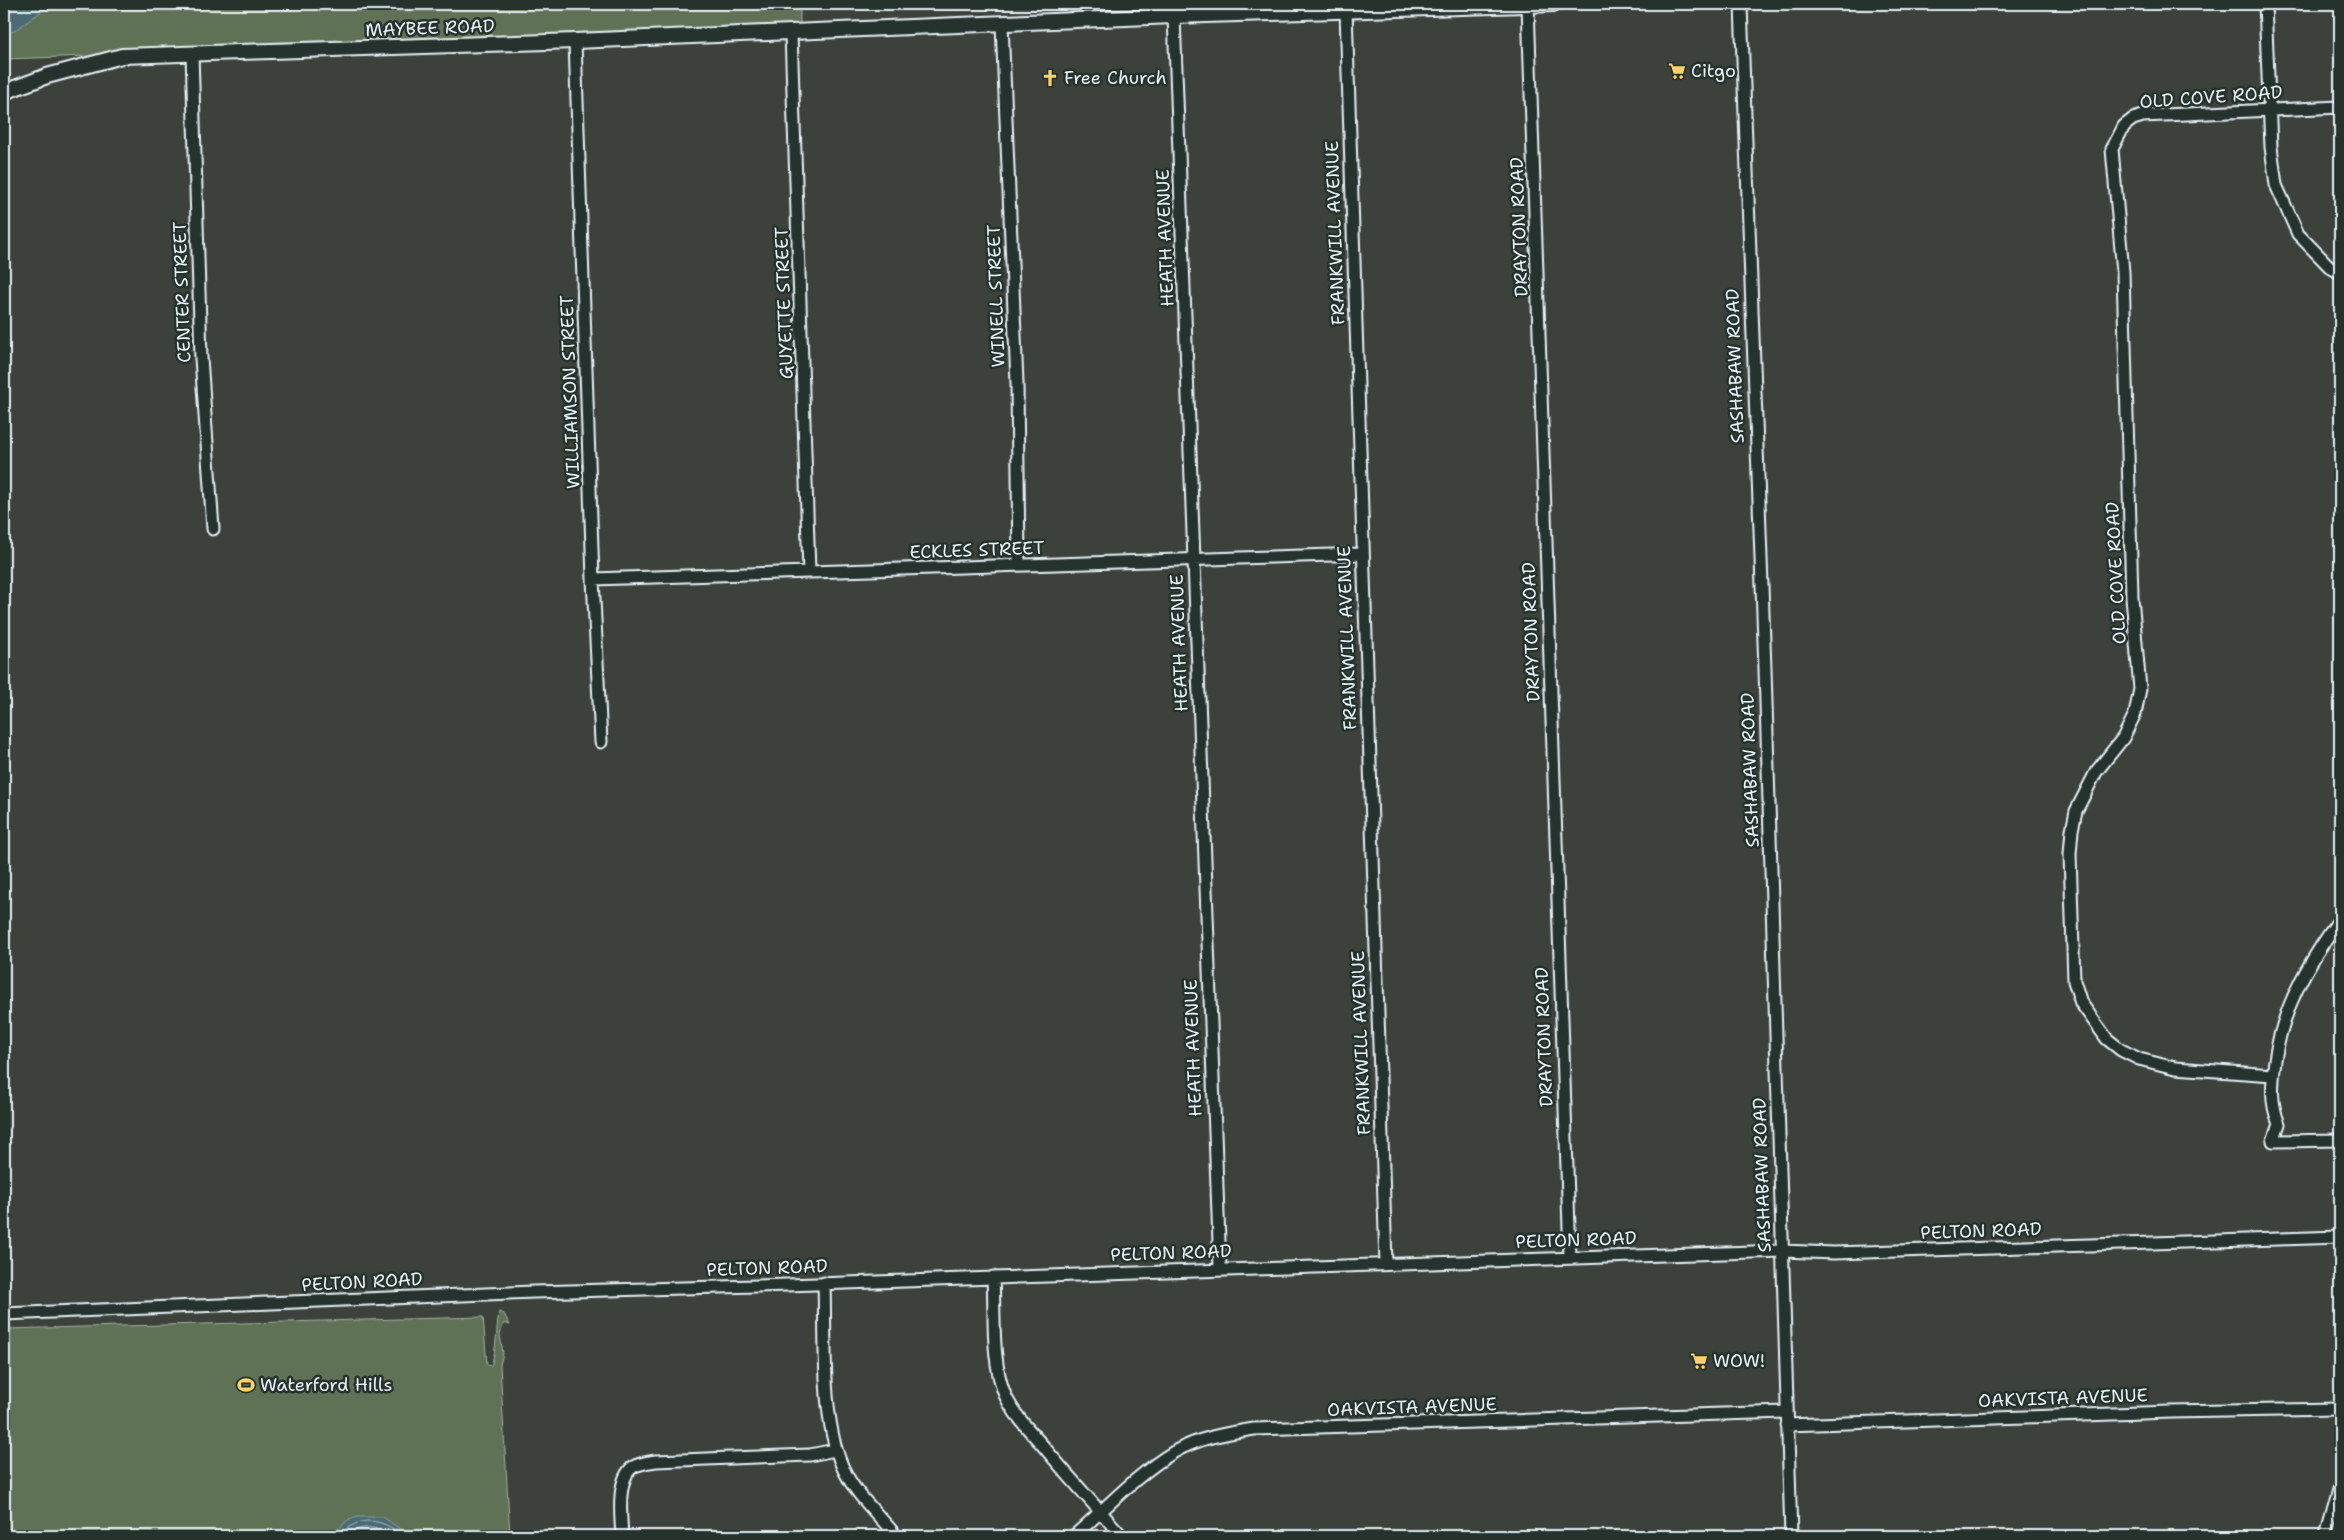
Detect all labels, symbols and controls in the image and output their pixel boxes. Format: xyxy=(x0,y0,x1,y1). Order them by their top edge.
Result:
street label: MAYBEE ROAD xyxy=(365,14,495,42)
place label: Citgo xyxy=(1691,59,1736,83)
supermarket icon: Citgo xyxy=(1667,61,1687,81)
place label: Free Church xyxy=(1064,66,1167,90)
church icon: Free Church xyxy=(1040,68,1060,88)
street label: OLD COVE ROAD xyxy=(2139,80,2283,114)
street label: FRANKWILL AVENUE xyxy=(1320,140,1350,326)
street label: DRAYTON ROAD xyxy=(1505,157,1533,297)
street label: HEATH AVENUE xyxy=(1151,169,1179,307)
street label: CENTER STREET xyxy=(168,221,196,363)
street label: WINELL STREET xyxy=(982,224,1010,368)
street label: GUYETTE STREET xyxy=(769,226,799,380)
street label: SASHABAW ROAD xyxy=(1720,288,1750,444)
street label: WILLIAMSON STREET xyxy=(555,295,585,489)
street label: OLD COVE ROAD xyxy=(2100,501,2132,645)
street label: ECKLES STREET xyxy=(909,536,1045,564)
street label: FRANKWILL AVENUE xyxy=(1332,545,1362,731)
street label: DRAYTON ROAD xyxy=(1517,562,1545,702)
street label: HEATH AVENUE xyxy=(1165,574,1193,712)
street label: SASHABAW ROAD xyxy=(1735,692,1765,848)
street label: FRANKWILL AVENUE xyxy=(1346,950,1376,1136)
street label: DRAYTON ROAD xyxy=(1530,967,1558,1107)
street label: HEATH AVENUE xyxy=(1179,979,1207,1117)
street label: SASHABAW ROAD xyxy=(1747,1097,1777,1253)
street label: PELTON ROAD xyxy=(1920,1217,2042,1245)
street label: PELTON ROAD xyxy=(1515,1226,1637,1254)
street label: PELTON ROAD xyxy=(1110,1239,1232,1267)
street label: PELTON ROAD xyxy=(706,1254,828,1282)
street label: PELTON ROAD xyxy=(301,1267,423,1297)
place label: WOW! xyxy=(1713,1349,1765,1373)
supermarket icon: WOW! xyxy=(1689,1351,1709,1371)
place label: Waterford Hills xyxy=(260,1373,392,1397)
sports icon: Waterford Hills xyxy=(236,1375,256,1395)
street label: OAKVISTA AVENUE xyxy=(1978,1383,2148,1413)
street label: OAKVISTA AVENUE xyxy=(1327,1392,1497,1422)

